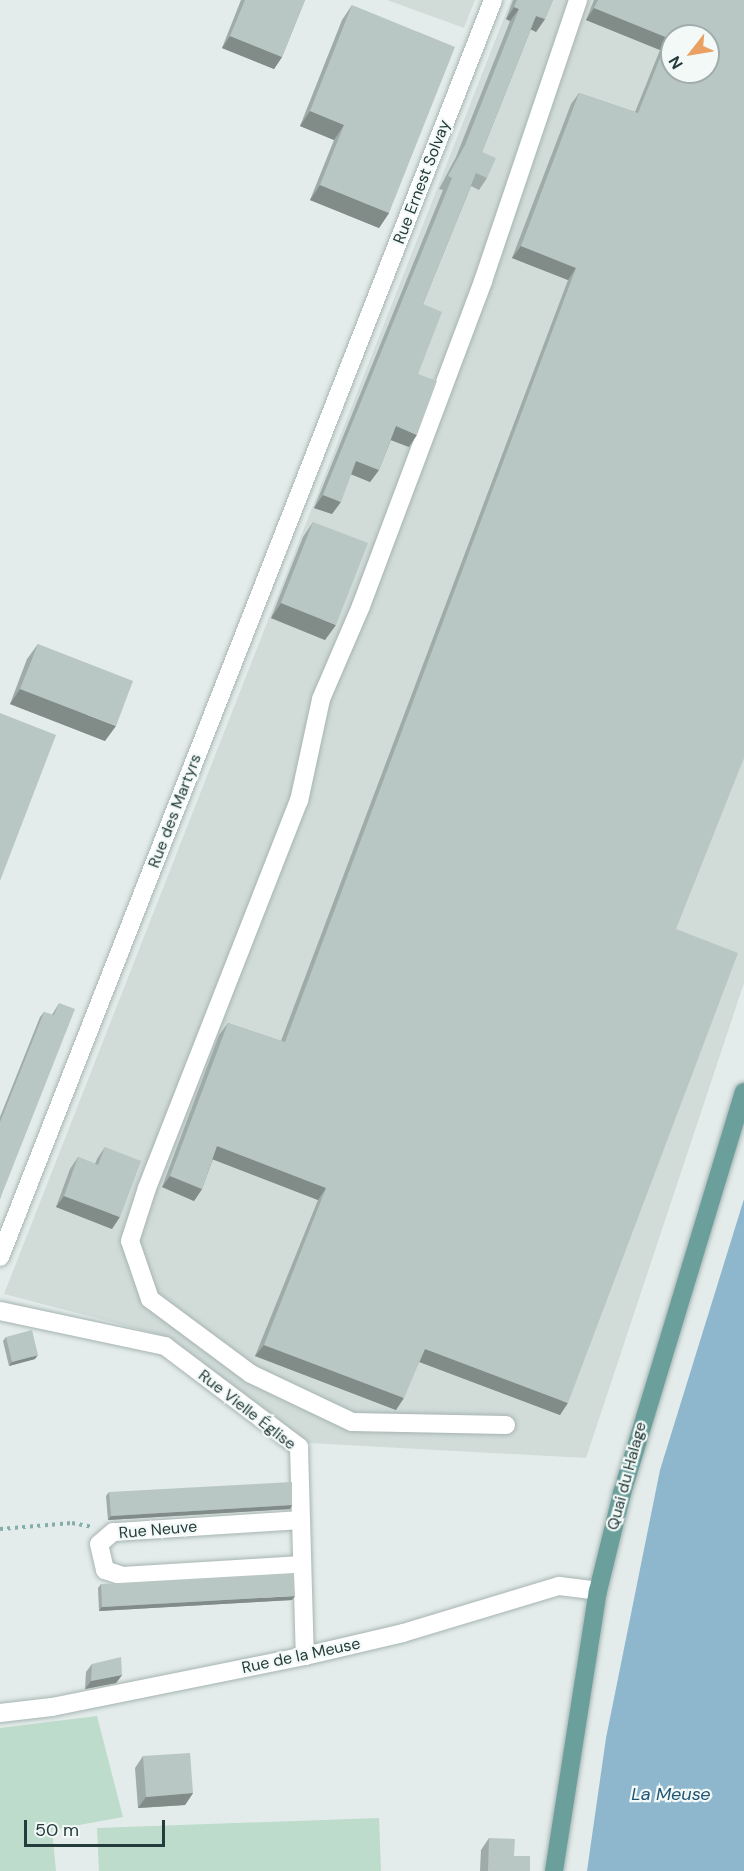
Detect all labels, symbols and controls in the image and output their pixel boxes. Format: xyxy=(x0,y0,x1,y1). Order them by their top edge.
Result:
north arrow xyxy=(660,24,720,84)
text: N xyxy=(664,52,688,73)
street label: Rue Ernest Solvay xyxy=(390,117,454,247)
street label: Rue des Martyrs xyxy=(144,751,206,871)
street label: Rue Vielle Église xyxy=(194,1366,300,1454)
street label: Quai du Halage xyxy=(603,1420,651,1532)
street label: Rue Neuve xyxy=(118,1517,198,1543)
street label: Rue de la Meuse xyxy=(240,1634,362,1678)
water label: La Meuse xyxy=(631,1783,711,1805)
scale bar xyxy=(27,1808,168,1846)
text: 50 m xyxy=(35,1818,79,1842)

